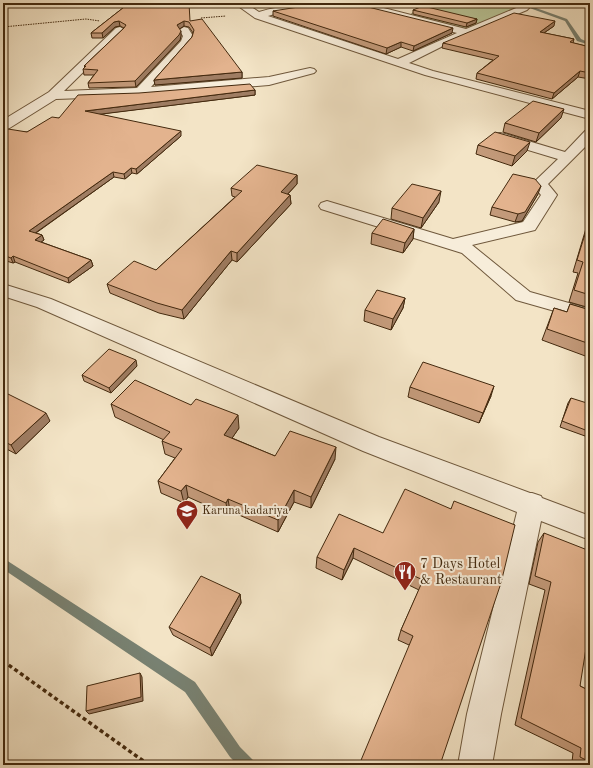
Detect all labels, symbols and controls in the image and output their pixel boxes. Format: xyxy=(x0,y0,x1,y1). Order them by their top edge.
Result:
school or university icon: Karuna kadariya xyxy=(174,498,200,531)
place label: Karuna kadariya xyxy=(202,505,289,517)
place label: 7 Days Hotel & Restaurant xyxy=(420,557,502,587)
restaurant icon: 7 Days Hotel & Restaurant xyxy=(392,559,418,592)

